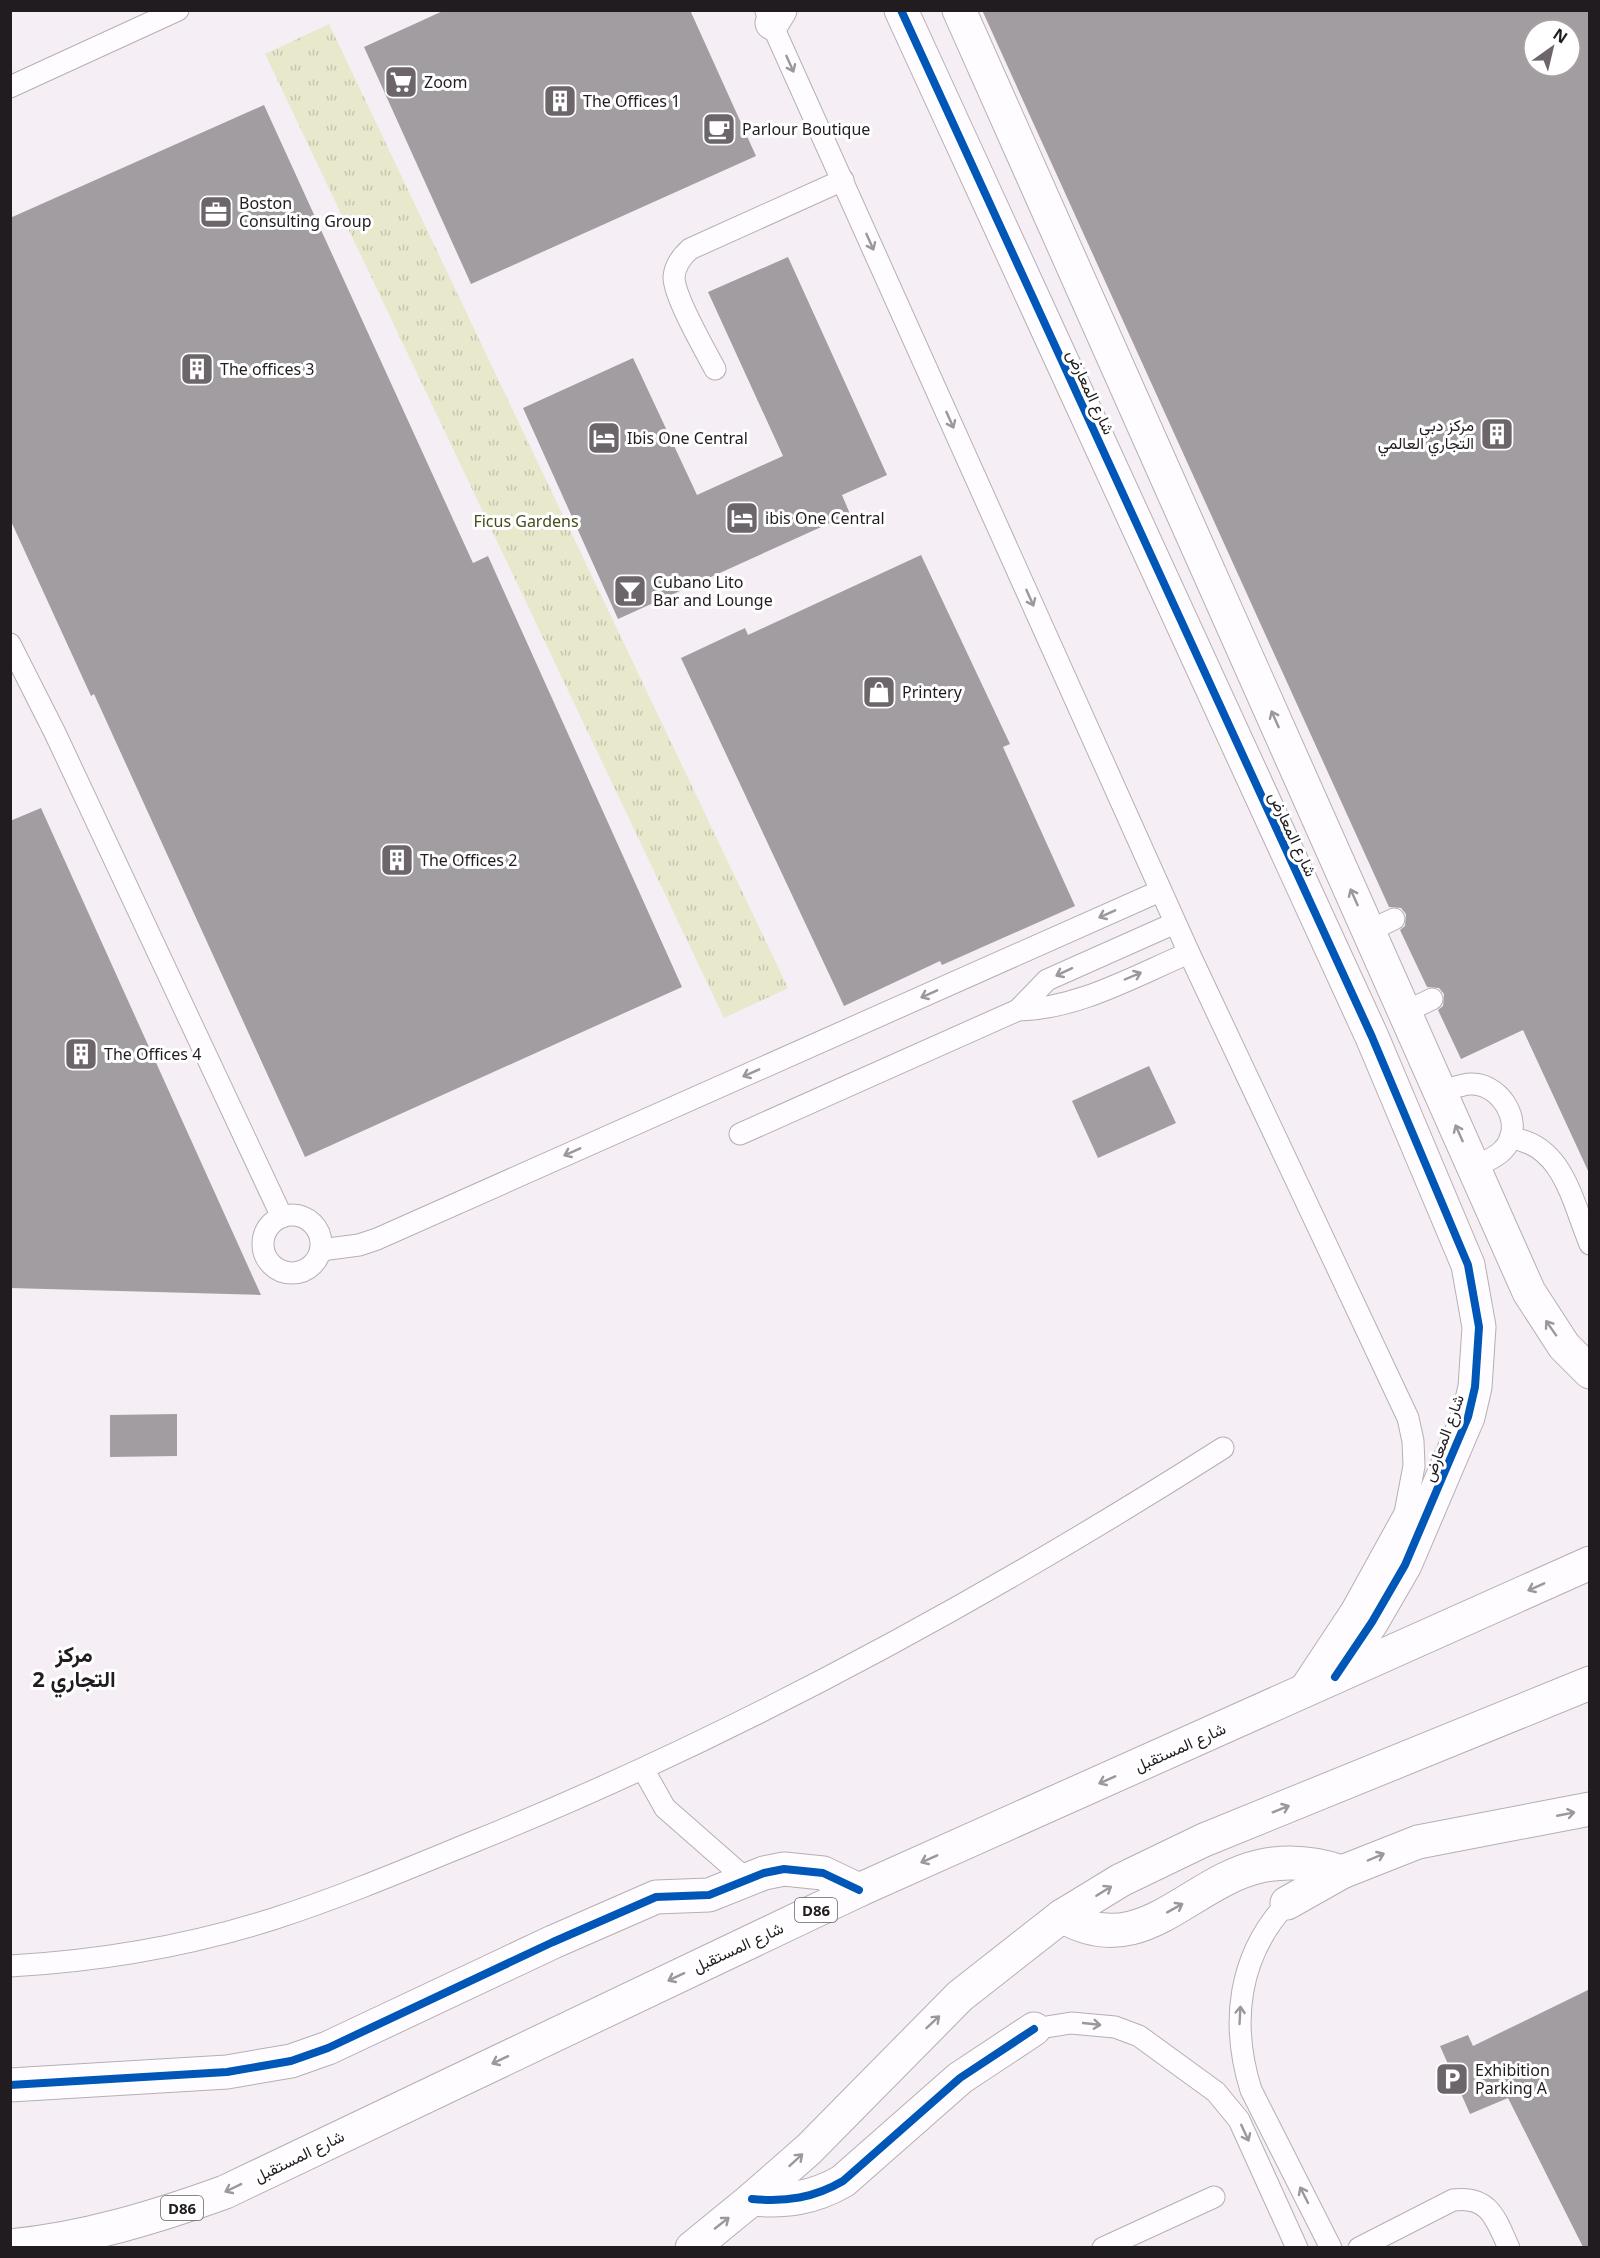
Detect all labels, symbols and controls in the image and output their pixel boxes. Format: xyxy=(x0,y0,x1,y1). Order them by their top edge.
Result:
north arrow xyxy=(1522,18,1582,78)
text: N xyxy=(1549,23,1572,48)
one-way arrow xyxy=(785,54,797,72)
supermarket icon: Zoom xyxy=(383,64,419,100)
place label: Zoom xyxy=(424,71,467,93)
building icon: The Offices 1 xyxy=(542,83,578,119)
place label: The Offices 1 xyxy=(583,90,680,112)
cafe icon: Parlour Boutique xyxy=(701,111,737,147)
place label: Parlour Boutique xyxy=(742,118,870,140)
place label: Boston Consulting Group xyxy=(239,192,372,232)
office icon: Boston Consulting Group xyxy=(198,194,234,230)
one-way arrow xyxy=(865,232,877,250)
street label: شارع المعارض xyxy=(1061,346,1120,438)
building icon: The offices 3 xyxy=(179,351,215,387)
place label: The offices 3 xyxy=(220,358,314,380)
one-way arrow xyxy=(945,410,956,428)
place label: مركز دبي التجاري العالمي xyxy=(1378,414,1474,457)
building icon: مركز دبي التجاري العالمي xyxy=(1479,416,1515,452)
hotel icon: Ibis One Central xyxy=(586,420,622,456)
place label: Ibis One Central xyxy=(627,427,748,449)
hotel icon: ibis One Central xyxy=(724,500,760,536)
place label: ibis One Central xyxy=(765,507,885,529)
park label: Ficus Gardens xyxy=(473,510,579,532)
place label: Cubano Lito Bar and Lounge xyxy=(653,571,773,611)
bar icon: Cubano Lito Bar and Lounge xyxy=(612,573,648,609)
one-way arrow xyxy=(1024,588,1036,606)
shop icon: Printery xyxy=(861,674,897,710)
place label: Printery xyxy=(902,681,963,703)
one-way arrow xyxy=(1269,711,1280,729)
street label: شارع المعارض xyxy=(1263,788,1322,880)
building icon: The Offices 2 xyxy=(379,842,415,878)
place label: The Offices 2 xyxy=(420,849,517,871)
one-way arrow xyxy=(1348,889,1360,907)
one-way arrow xyxy=(1098,910,1116,921)
one-way arrow xyxy=(1056,966,1074,978)
one-way arrow xyxy=(1124,970,1142,981)
one-way arrow xyxy=(920,988,938,1000)
building icon: The Offices 4 xyxy=(63,1036,99,1072)
place label: The Offices 4 xyxy=(104,1043,201,1065)
one-way arrow xyxy=(742,1068,760,1079)
one-way arrow xyxy=(1453,1124,1465,1142)
one-way arrow xyxy=(564,1147,582,1158)
one-way arrow xyxy=(1545,1321,1557,1337)
street label: شارع المعارض xyxy=(1417,1391,1470,1485)
one-way arrow xyxy=(1527,1582,1545,1593)
district label: مركز التجاري 2 xyxy=(32,1638,116,1698)
street label: شارع المستقبل xyxy=(1131,1717,1230,1778)
one-way arrow xyxy=(1098,1774,1116,1786)
one-way arrow xyxy=(1271,1803,1289,1814)
one-way arrow xyxy=(1555,1808,1575,1819)
one-way arrow xyxy=(1366,1851,1385,1862)
one-way arrow xyxy=(920,1854,938,1866)
one-way arrow xyxy=(1095,1884,1112,1896)
road number: D86 xyxy=(795,1898,837,1922)
one-way arrow xyxy=(1166,1902,1184,1913)
street label: شارع المستقبل xyxy=(689,1916,787,1979)
one-way arrow xyxy=(667,1971,685,1983)
one-way arrow xyxy=(1234,2005,1245,2025)
one-way arrow xyxy=(925,2015,940,2029)
one-way arrow xyxy=(1081,2019,1101,2030)
one-way arrow xyxy=(491,2055,509,2067)
place label: Exhibition Parking A xyxy=(1475,2059,1550,2099)
parking icon: Exhibition Parking A xyxy=(1434,2061,1470,2097)
one-way arrow xyxy=(1239,2124,1251,2142)
street label: شارع المستقبل xyxy=(250,2125,348,2188)
one-way arrow xyxy=(788,2153,803,2167)
one-way arrow xyxy=(225,2182,243,2194)
one-way arrow xyxy=(1298,2187,1310,2205)
road number: D86 xyxy=(161,2196,203,2220)
one-way arrow xyxy=(714,2217,730,2230)

